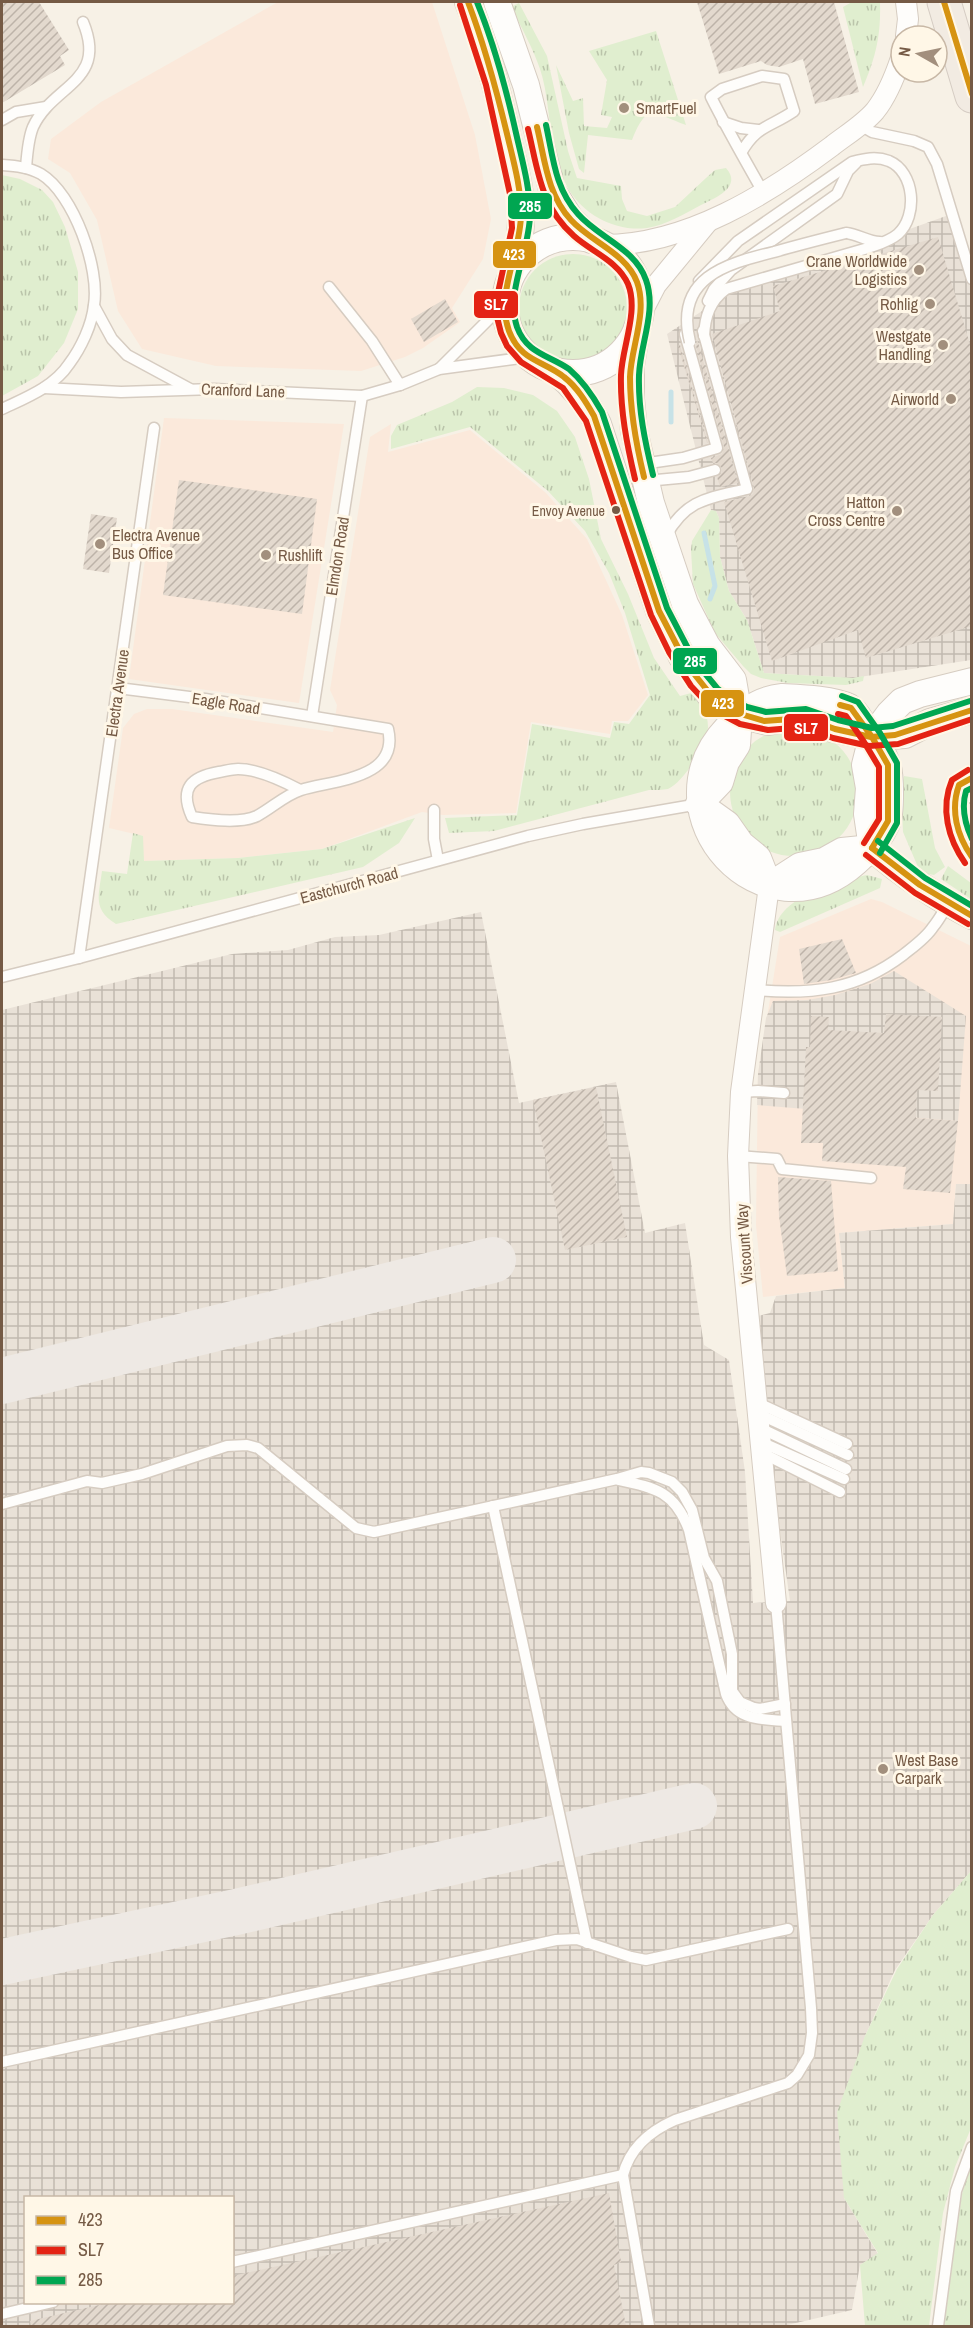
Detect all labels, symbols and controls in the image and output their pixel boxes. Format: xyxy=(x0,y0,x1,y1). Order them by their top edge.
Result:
north arrow xyxy=(889,24,949,84)
text: N xyxy=(893,45,916,58)
place label: SmartFuel xyxy=(636,97,697,119)
marker: SmartFuel xyxy=(617,101,631,115)
line badge: 285 xyxy=(507,192,553,220)
text: 285 xyxy=(519,195,541,217)
line badge: 423 xyxy=(492,240,537,269)
text: 423 xyxy=(503,243,525,265)
place label: Crane Worldwide Logistics xyxy=(806,250,907,290)
marker: Crane Worldwide Logistics xyxy=(912,263,926,277)
line badge: SL7 xyxy=(473,290,519,319)
text: SL7 xyxy=(484,293,508,315)
place label: Rohlig xyxy=(880,293,919,315)
marker: Rohlig xyxy=(923,297,937,311)
place label: Westgate Handling xyxy=(876,325,932,365)
marker: Westgate Handling xyxy=(936,338,950,352)
street label: Cranford Lane xyxy=(201,378,285,402)
place label: Airworld xyxy=(890,388,939,410)
marker: Airworld xyxy=(944,392,958,406)
place label: Hatton Cross Centre xyxy=(808,491,885,531)
place label: Envoy Avenue xyxy=(532,502,605,520)
marker: Envoy Avenue xyxy=(610,504,622,516)
marker: Hatton Cross Centre xyxy=(890,504,904,518)
street label: Elmdon Road xyxy=(320,515,354,597)
place label: Electra Avenue Bus Office xyxy=(112,524,200,564)
marker: Electra Avenue Bus Office xyxy=(93,537,107,551)
place label: Rushlift xyxy=(278,544,323,566)
marker: Rushlift xyxy=(259,548,273,562)
line badge: 285 xyxy=(672,647,718,675)
street label: Electra Avenue xyxy=(100,648,134,738)
text: 285 xyxy=(684,650,706,672)
street label: Eagle Road xyxy=(190,687,262,719)
line badge: 423 xyxy=(700,689,745,718)
text: 423 xyxy=(712,692,734,714)
line badge: SL7 xyxy=(783,713,829,742)
text: SL7 xyxy=(794,717,818,739)
street label: Eastchurch Road xyxy=(298,861,400,909)
street label: Viscount Way xyxy=(730,1203,758,1285)
place label: West Base Carpark xyxy=(895,1749,958,1789)
marker: West Base Carpark xyxy=(876,1762,890,1776)
legend xyxy=(24,2196,234,2304)
text: 423 xyxy=(78,2207,103,2232)
text: SL7 xyxy=(78,2237,104,2262)
text: 285 xyxy=(78,2267,103,2292)

